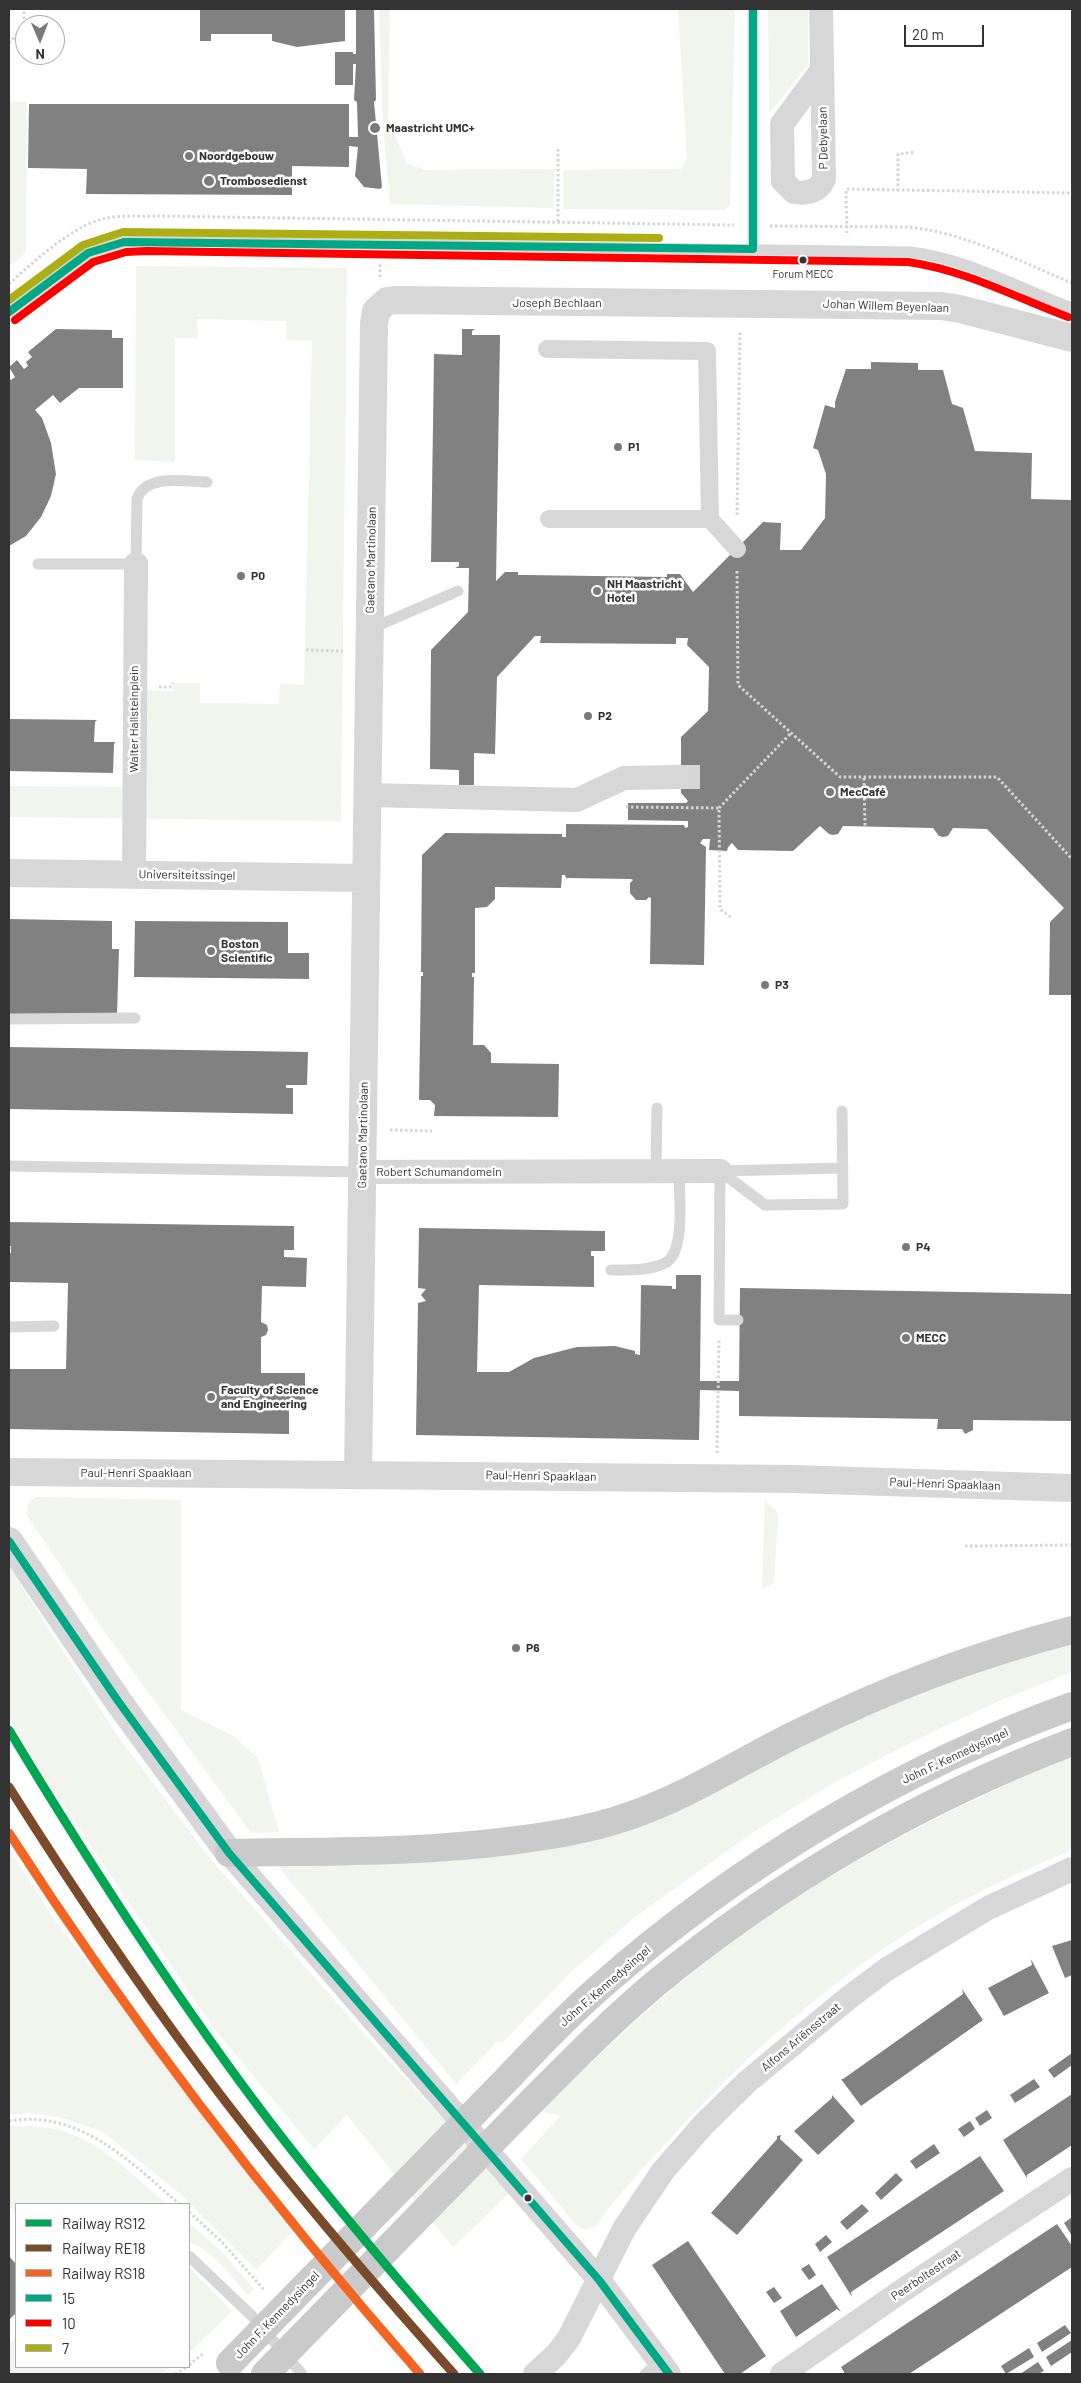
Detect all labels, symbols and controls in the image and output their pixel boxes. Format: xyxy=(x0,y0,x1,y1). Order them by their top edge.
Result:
north arrow xyxy=(15,15,65,65)
scale bar xyxy=(906,15,986,47)
text: 20 m xyxy=(912,25,944,43)
text: N xyxy=(35,46,45,63)
street label: P Debyelaan xyxy=(815,106,831,170)
marker: Maastricht UMC+ xyxy=(368,121,382,135)
place label: Maastricht UMC+ xyxy=(386,121,475,135)
place label: Noordgebouw xyxy=(199,149,274,163)
marker: Noordgebouw xyxy=(183,150,195,162)
marker: Trombosedienst xyxy=(202,174,216,188)
place label: Trombosedienst xyxy=(220,174,307,188)
marker: Forum MECC xyxy=(798,255,808,265)
place label: Forum MECC xyxy=(773,267,833,281)
street label: Joseph Bechlaan xyxy=(512,296,602,310)
street label: Johan Willem Beyenlaan xyxy=(823,297,949,315)
place label: P1 xyxy=(628,440,639,454)
marker: P1 xyxy=(612,441,624,453)
street label: Gaetano Martinolaan xyxy=(363,507,379,613)
place label: P0 xyxy=(251,569,265,583)
marker: P0 xyxy=(235,570,247,582)
place label: NH Maastricht Hotel xyxy=(607,577,682,605)
marker: NH Maastricht Hotel xyxy=(591,585,603,597)
street label: Walter Hallsteinplein xyxy=(127,666,141,772)
place label: P2 xyxy=(598,709,612,723)
marker: P2 xyxy=(582,710,594,722)
place label: MecCafé xyxy=(840,785,886,799)
marker: MecCafé xyxy=(824,786,836,798)
street label: Universiteitssingel xyxy=(138,867,236,883)
place label: Boston Scientific xyxy=(221,937,273,965)
marker: Boston Scientific xyxy=(205,945,217,957)
place label: P3 xyxy=(775,978,789,992)
marker: P3 xyxy=(759,979,771,991)
street label: Gaetano Martinolaan xyxy=(355,1082,371,1188)
street label: Robert Schumandomein xyxy=(376,1165,502,1179)
place label: P4 xyxy=(916,1240,930,1254)
marker: P4 xyxy=(900,1241,912,1253)
place label: MECC xyxy=(916,1331,946,1345)
marker: MECC xyxy=(900,1332,912,1344)
place label: Faculty of Science and Engineering xyxy=(221,1383,319,1411)
marker: Faculty of Science and Engineering xyxy=(205,1391,217,1403)
street label: Paul-Henri Spaaklaan xyxy=(80,1466,192,1480)
street label: Paul-Henri Spaaklaan xyxy=(485,1468,597,1484)
street label: Paul-Henri Spaaklaan xyxy=(889,1475,1001,1493)
place label: P6 xyxy=(526,1641,540,1655)
marker: P6 xyxy=(510,1642,522,1654)
street label: John F. Kennedysingel xyxy=(899,1725,1011,1787)
street label: John F. Kennedysingel xyxy=(557,1943,653,2029)
street label: Alfons Ariënsstraat xyxy=(758,2000,844,2074)
unlabelled marker xyxy=(523,2193,533,2203)
legend xyxy=(15,2203,190,2368)
text: Railway RS12 xyxy=(62,2214,146,2232)
text: Railway RE18 xyxy=(62,2239,146,2257)
street label: Peerboltestraat xyxy=(888,2246,964,2304)
text: Railway RS18 xyxy=(62,2264,145,2282)
street label: John F. Kennedysingel xyxy=(232,2268,322,2362)
text: 15 xyxy=(62,2289,75,2307)
text: 10 xyxy=(62,2314,76,2332)
text: 7 xyxy=(62,2339,69,2357)

